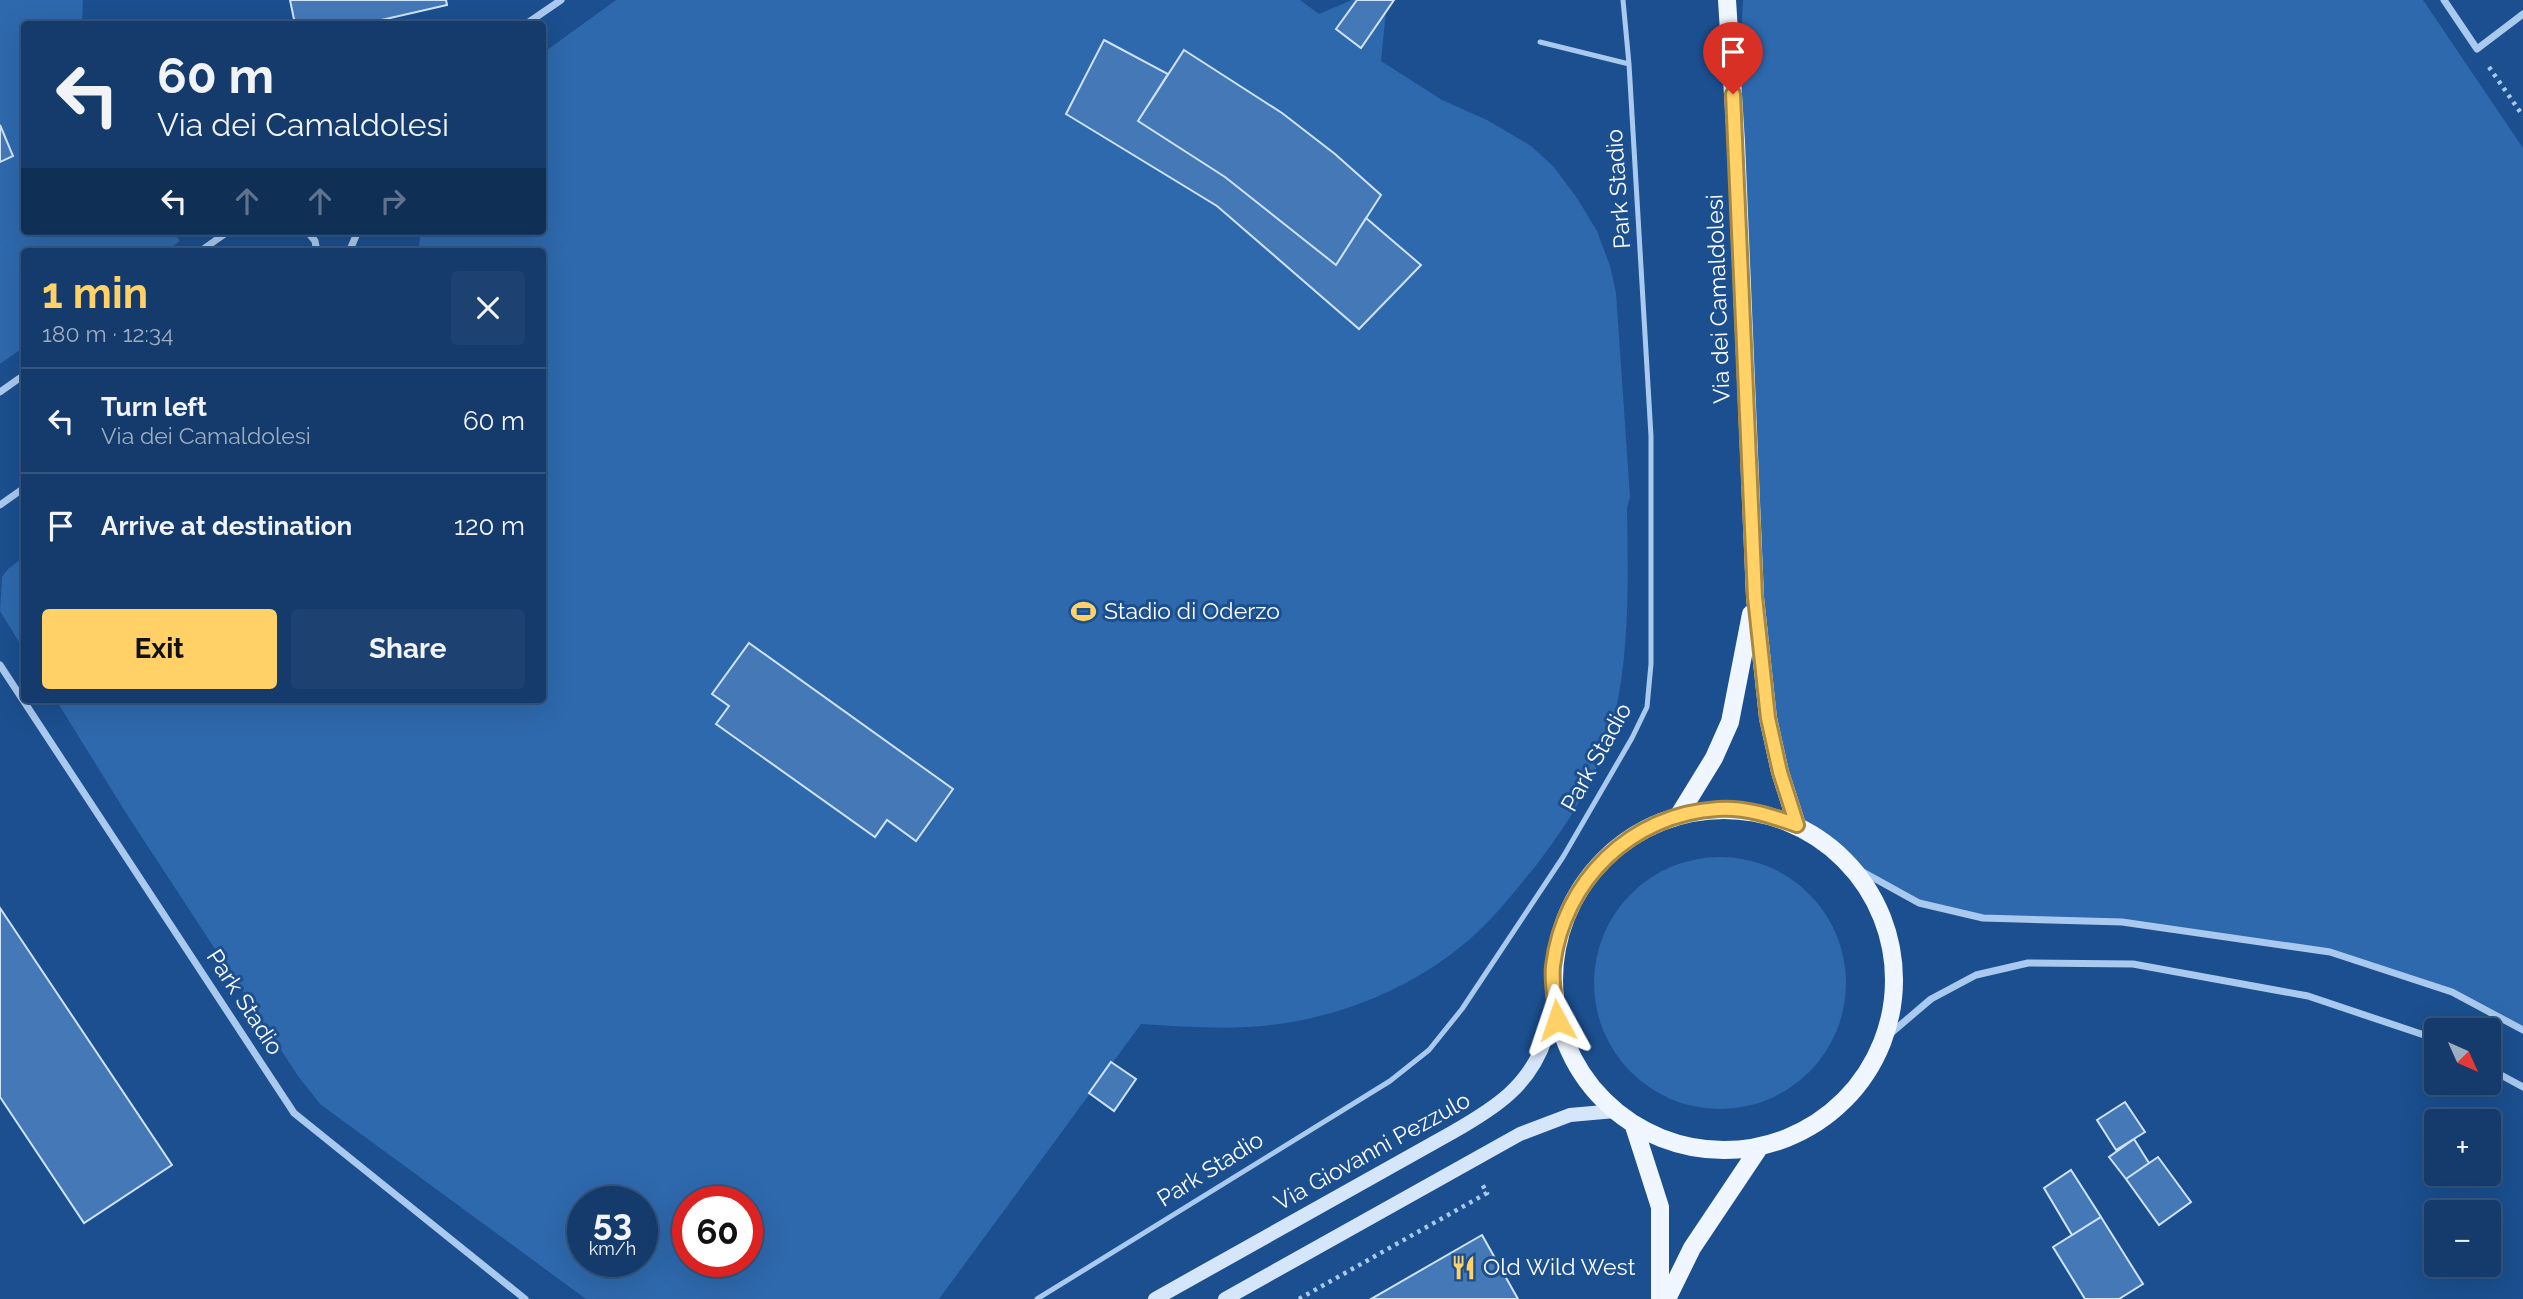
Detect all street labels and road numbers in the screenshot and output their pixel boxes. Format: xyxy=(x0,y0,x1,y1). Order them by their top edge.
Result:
street label: Park Stadio xyxy=(1600,128,1635,250)
street label: Via dei Camaldolesi xyxy=(1700,194,1735,404)
street label: Park Stadio xyxy=(1555,698,1636,816)
street label: Park Stadio xyxy=(201,944,289,1059)
street label: Via Giovanni Pezzulo xyxy=(1269,1086,1474,1216)
street label: Park Stadio xyxy=(1152,1125,1268,1212)

